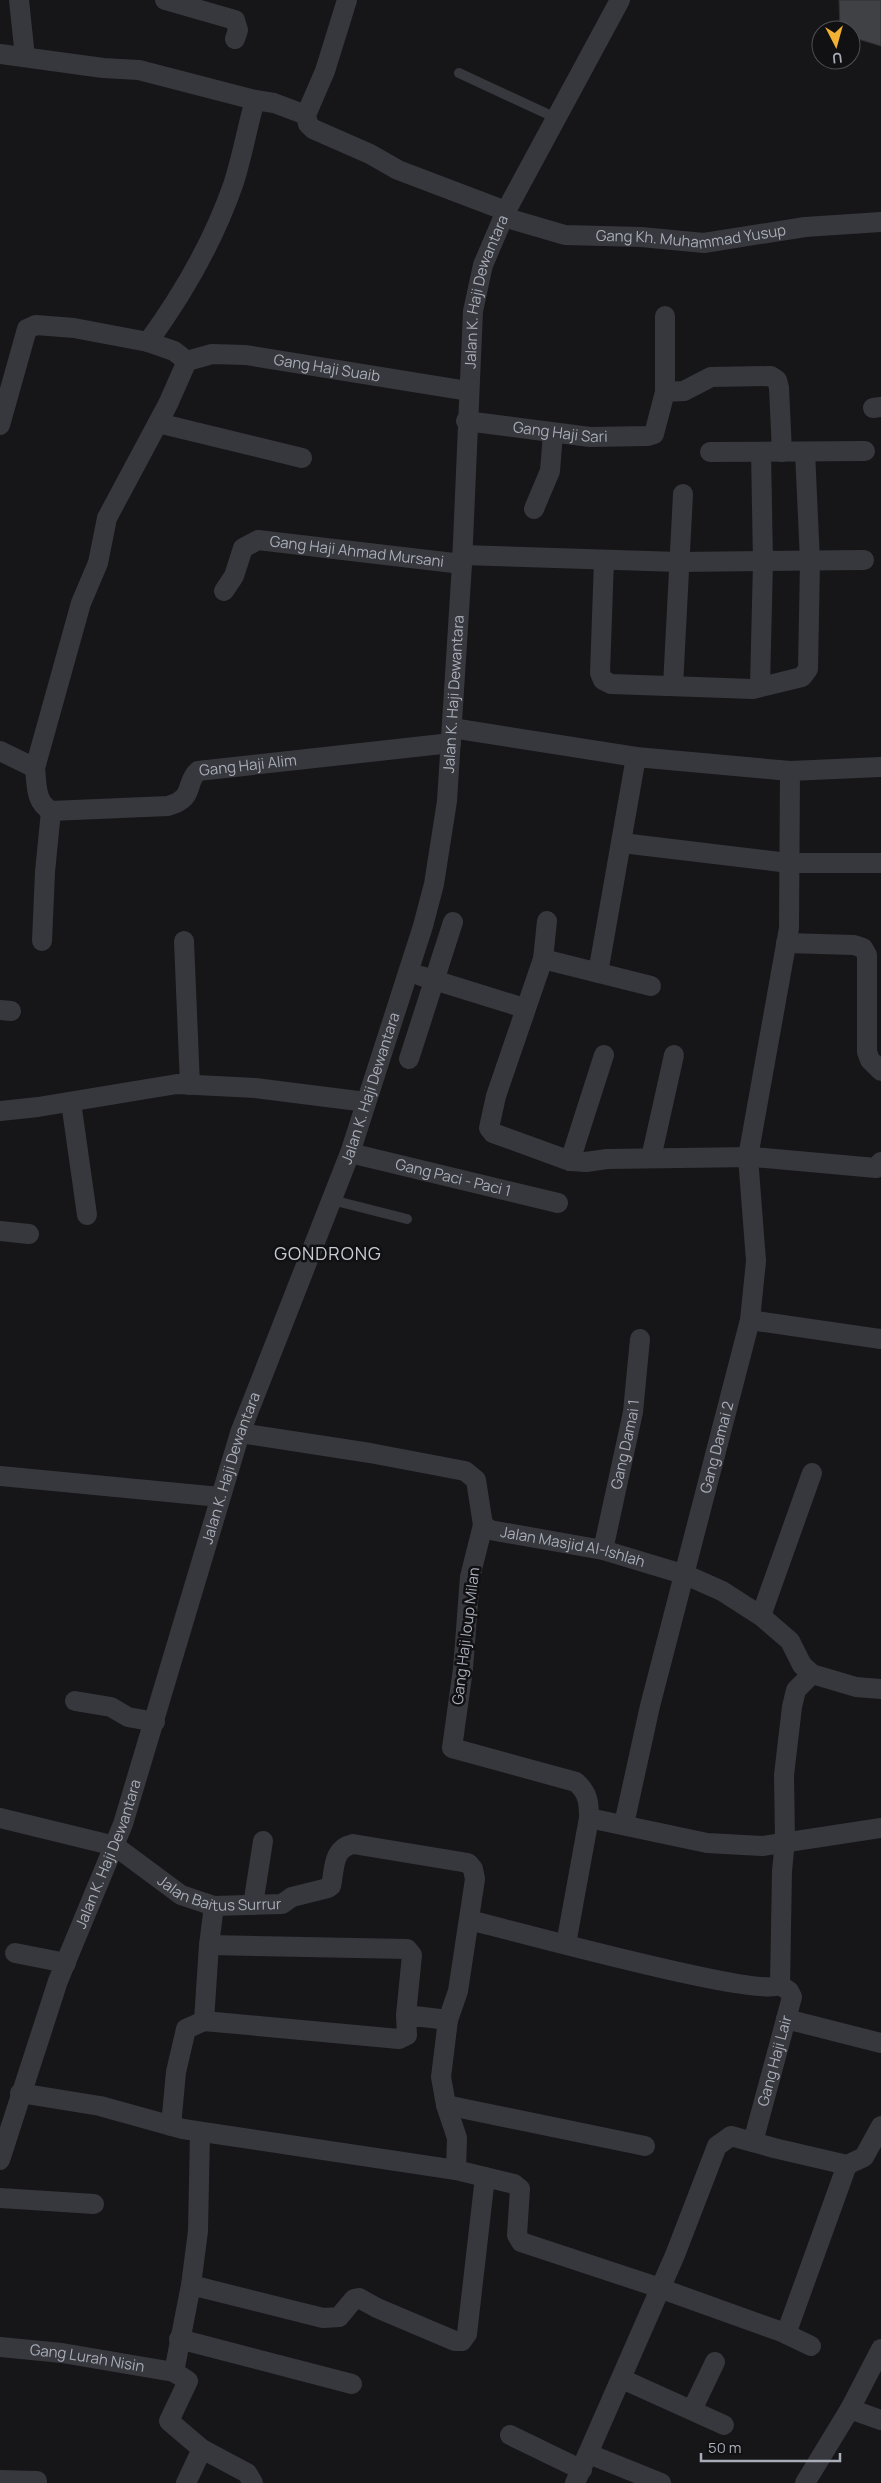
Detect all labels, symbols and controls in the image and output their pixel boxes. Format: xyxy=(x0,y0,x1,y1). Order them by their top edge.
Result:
north arrow xyxy=(811,20,861,70)
text: U xyxy=(831,48,843,68)
street label: Jalan K. Haji Dewantara xyxy=(459,211,513,369)
street label: Gang Kh. Muhammad Yusup xyxy=(596,219,787,254)
street label: Gang Haji Suaib xyxy=(272,349,382,387)
street label: Gang Haji Sari xyxy=(512,416,608,447)
street label: Gang Haji Ahmad Mursani xyxy=(269,530,445,572)
street label: Jalan K. Haji Dewantara xyxy=(438,614,469,774)
street label: Gang Haji Alim xyxy=(198,749,298,781)
street label: Jalan K. Haji Dewantara xyxy=(336,1010,405,1167)
street label: Gang Paci - Paci 1 xyxy=(393,1153,513,1201)
district label: GONDRONG xyxy=(274,1241,382,1265)
street label: Jalan K. Haji Dewantara xyxy=(196,1389,265,1546)
street label: Gang Damai 1 xyxy=(605,1398,644,1491)
street label: Gang Damai 2 xyxy=(695,1399,739,1496)
street label: Jalan Masjid Al-Ishlah xyxy=(499,1521,648,1572)
street label: Gang Haji Ioup Milan xyxy=(447,1566,484,1706)
street label: Jalan K. Haji Dewantara xyxy=(70,1777,146,1932)
street label: Jalan Baitus Surrur xyxy=(153,1870,282,1916)
street label: Gang Haji Lair xyxy=(752,2012,797,2109)
street label: Gang Lurah Nisin xyxy=(29,2339,146,2377)
scale bar xyxy=(701,2430,840,2462)
text: 50 m xyxy=(708,2437,742,2458)

